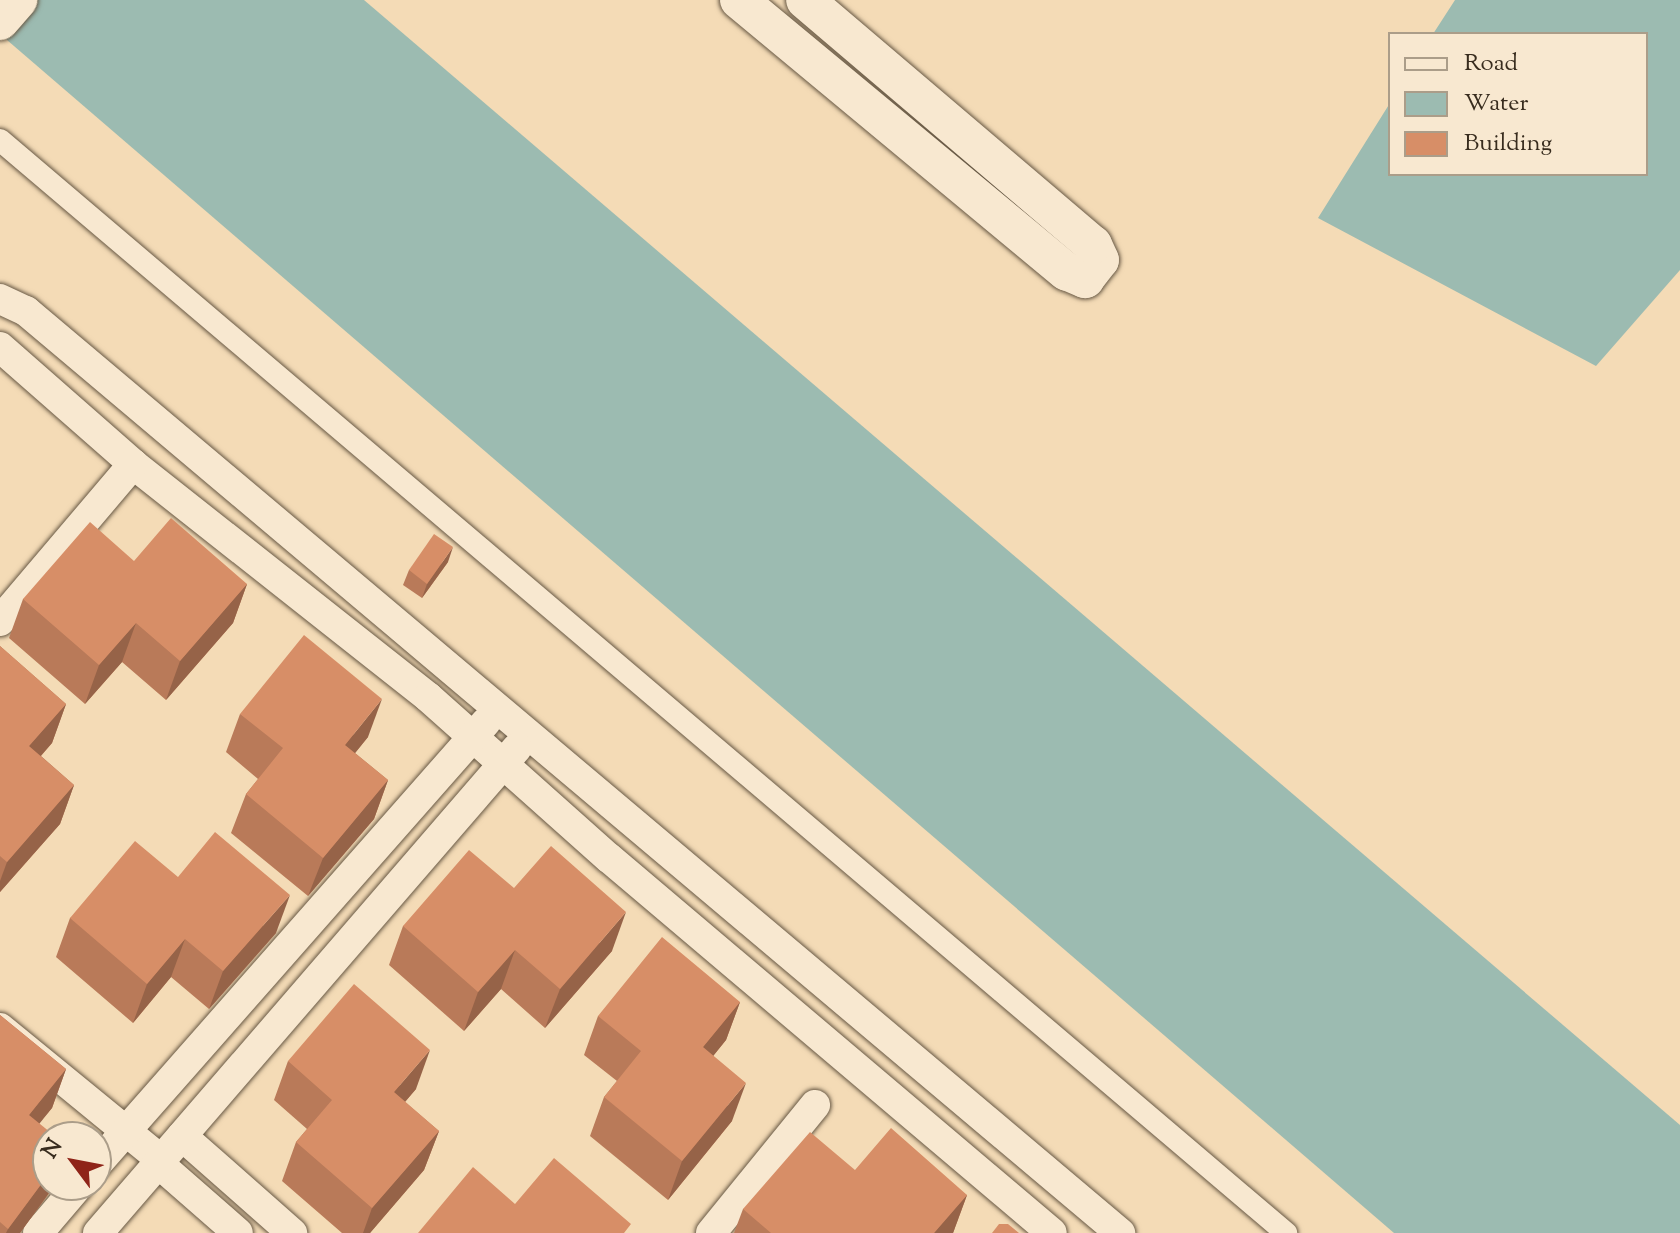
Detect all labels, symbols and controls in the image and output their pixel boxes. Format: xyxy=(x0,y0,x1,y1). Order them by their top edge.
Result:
legend xyxy=(1388,32,1648,176)
text: Road xyxy=(1464,47,1518,81)
text: Water xyxy=(1464,87,1528,121)
text: Building xyxy=(1464,127,1552,161)
north arrow xyxy=(32,1121,112,1201)
text: N xyxy=(35,1133,72,1165)

